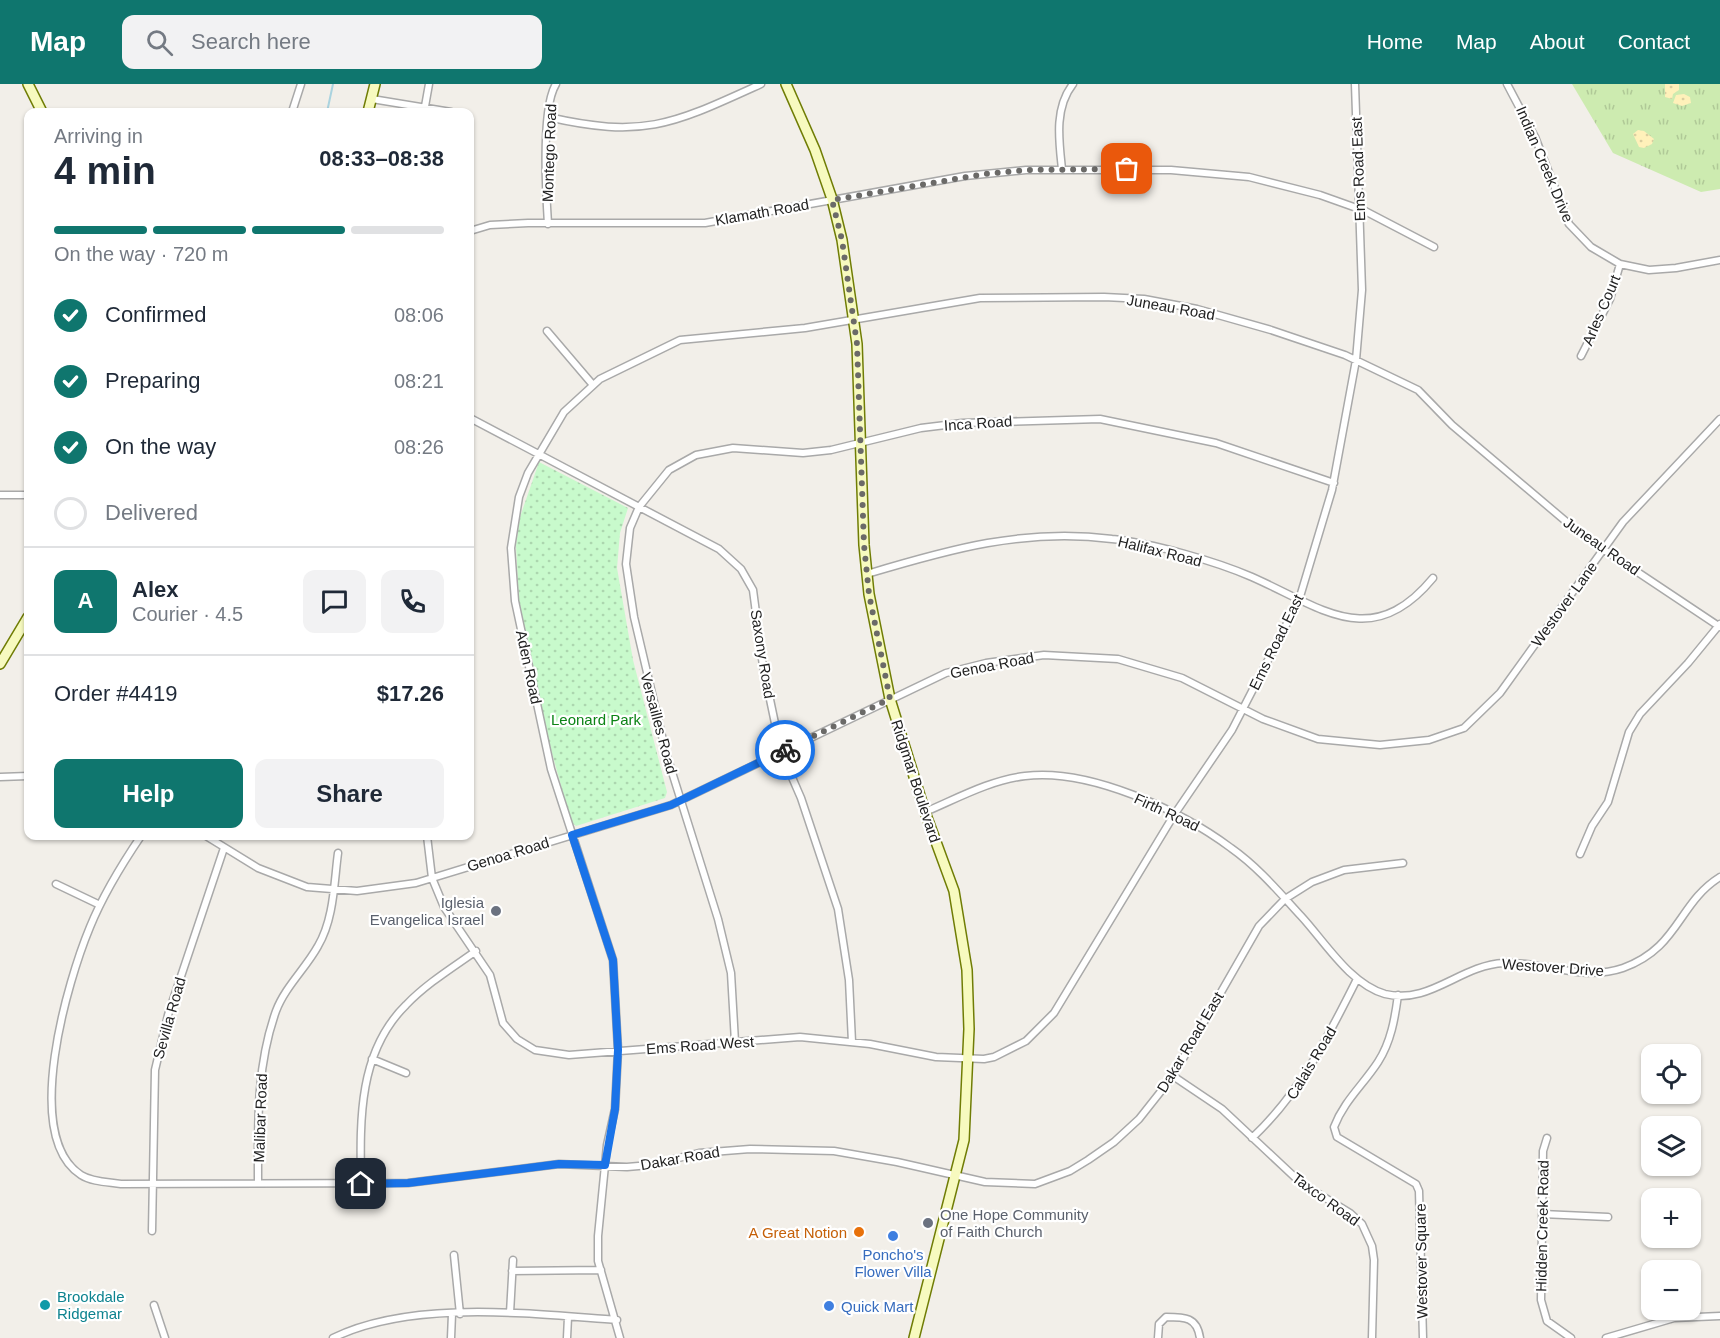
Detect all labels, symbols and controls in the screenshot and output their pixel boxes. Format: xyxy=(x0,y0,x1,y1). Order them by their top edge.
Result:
search box xyxy=(122,15,542,69)
text: Map xyxy=(30,26,86,57)
icon: search xyxy=(143,26,176,59)
text: Search here xyxy=(191,29,311,54)
text: Home xyxy=(1367,30,1423,53)
text: Map xyxy=(1456,30,1497,53)
text: About xyxy=(1530,30,1585,53)
text: Contact xyxy=(1618,30,1690,53)
street label: Montego Road xyxy=(539,104,559,202)
street label: Indian Creek Drive xyxy=(1513,104,1577,224)
street label: Ems Road East xyxy=(1348,116,1368,221)
text: Arriving in xyxy=(54,125,143,147)
pin xyxy=(1101,143,1152,194)
text: 08:33–08:38 xyxy=(319,146,444,171)
text: 4 min xyxy=(54,149,156,192)
icon: bag xyxy=(1110,152,1143,185)
street label: Klamath Road xyxy=(714,195,810,229)
text: On the way · 720 m xyxy=(54,243,229,265)
street label: Arles Court xyxy=(1579,271,1624,348)
street label: Juneau Road xyxy=(1126,291,1216,323)
icon: check xyxy=(54,299,87,332)
text: Confirmed xyxy=(105,302,206,327)
text: 08:06 xyxy=(394,304,444,326)
icon: check xyxy=(54,365,87,398)
text: Preparing xyxy=(105,368,200,393)
text: 08:21 xyxy=(394,370,444,392)
street label: Inca Road xyxy=(943,412,1013,434)
icon: check xyxy=(54,431,87,464)
text: On the way xyxy=(105,434,216,459)
text: 08:26 xyxy=(394,436,444,458)
text: Delivered xyxy=(105,500,198,525)
street label: Juneau Road xyxy=(1561,513,1643,579)
street label: Halifax Road xyxy=(1116,532,1204,570)
street label: Westover Lane xyxy=(1528,558,1600,650)
button: chat xyxy=(303,570,366,633)
button: phone xyxy=(381,570,444,633)
text: Alex xyxy=(132,577,178,602)
text: A xyxy=(78,588,93,613)
street label: Ems Road East xyxy=(1246,591,1307,693)
text: Courier · 4.5 xyxy=(132,603,243,625)
street label: Saxony Road xyxy=(748,608,778,700)
street label: Aden Road xyxy=(513,629,545,705)
street label: Genoa Road xyxy=(949,649,1035,681)
street label: Versailles Road xyxy=(637,670,681,776)
text: Order #4419 xyxy=(54,681,178,706)
text: $17.26 xyxy=(377,681,444,706)
park label: Leonard Park xyxy=(551,711,642,728)
street label: Ridgmar Boulevard xyxy=(888,717,944,845)
courier xyxy=(755,720,815,780)
icon: bike xyxy=(769,734,802,767)
button: Help xyxy=(54,759,243,828)
button: Share xyxy=(255,759,444,828)
street label: Firth Road xyxy=(1132,789,1202,835)
street label: Genoa Road xyxy=(465,833,551,875)
place label: Iglesia Evangelica Israel xyxy=(370,894,485,928)
marker: Iglesia Evangelica Israel xyxy=(489,904,503,918)
street label: Westover Drive xyxy=(1501,955,1605,979)
street label: Sevilla Road xyxy=(149,975,189,1061)
street label: Dakar Road East xyxy=(1153,988,1227,1095)
street label: Calais Road xyxy=(1283,1024,1339,1102)
street label: Ems Road West xyxy=(645,1033,755,1057)
map controls xyxy=(1641,1044,1701,1320)
button: locate xyxy=(1641,1044,1701,1104)
street label: Malibar Road xyxy=(250,1073,270,1163)
button: layers xyxy=(1641,1116,1701,1176)
street label: Dakar Road xyxy=(639,1143,721,1173)
pin xyxy=(335,1158,386,1209)
street label: Hidden Creek Road xyxy=(1532,1160,1552,1292)
icon: home xyxy=(344,1167,377,1200)
street label: Taxco Road xyxy=(1289,1169,1363,1229)
button: + xyxy=(1641,1188,1701,1248)
street label: Westover Square xyxy=(1411,1203,1431,1319)
place label: One Hope Community of Faith Church xyxy=(940,1206,1089,1240)
marker: One Hope Community of Faith Church xyxy=(921,1216,935,1230)
place label: A Great Notion xyxy=(749,1224,847,1241)
marker: A Great Notion xyxy=(852,1225,866,1239)
marker: Poncho's Flower Villa xyxy=(886,1229,900,1243)
place label: Poncho's Flower Villa xyxy=(854,1246,932,1280)
button: − xyxy=(1641,1260,1701,1320)
place label: Brookdale Ridgemar xyxy=(57,1288,125,1322)
marker: Brookdale Ridgemar xyxy=(38,1298,52,1312)
place label: Quick Mart xyxy=(841,1298,914,1315)
marker: Quick Mart xyxy=(822,1299,836,1313)

